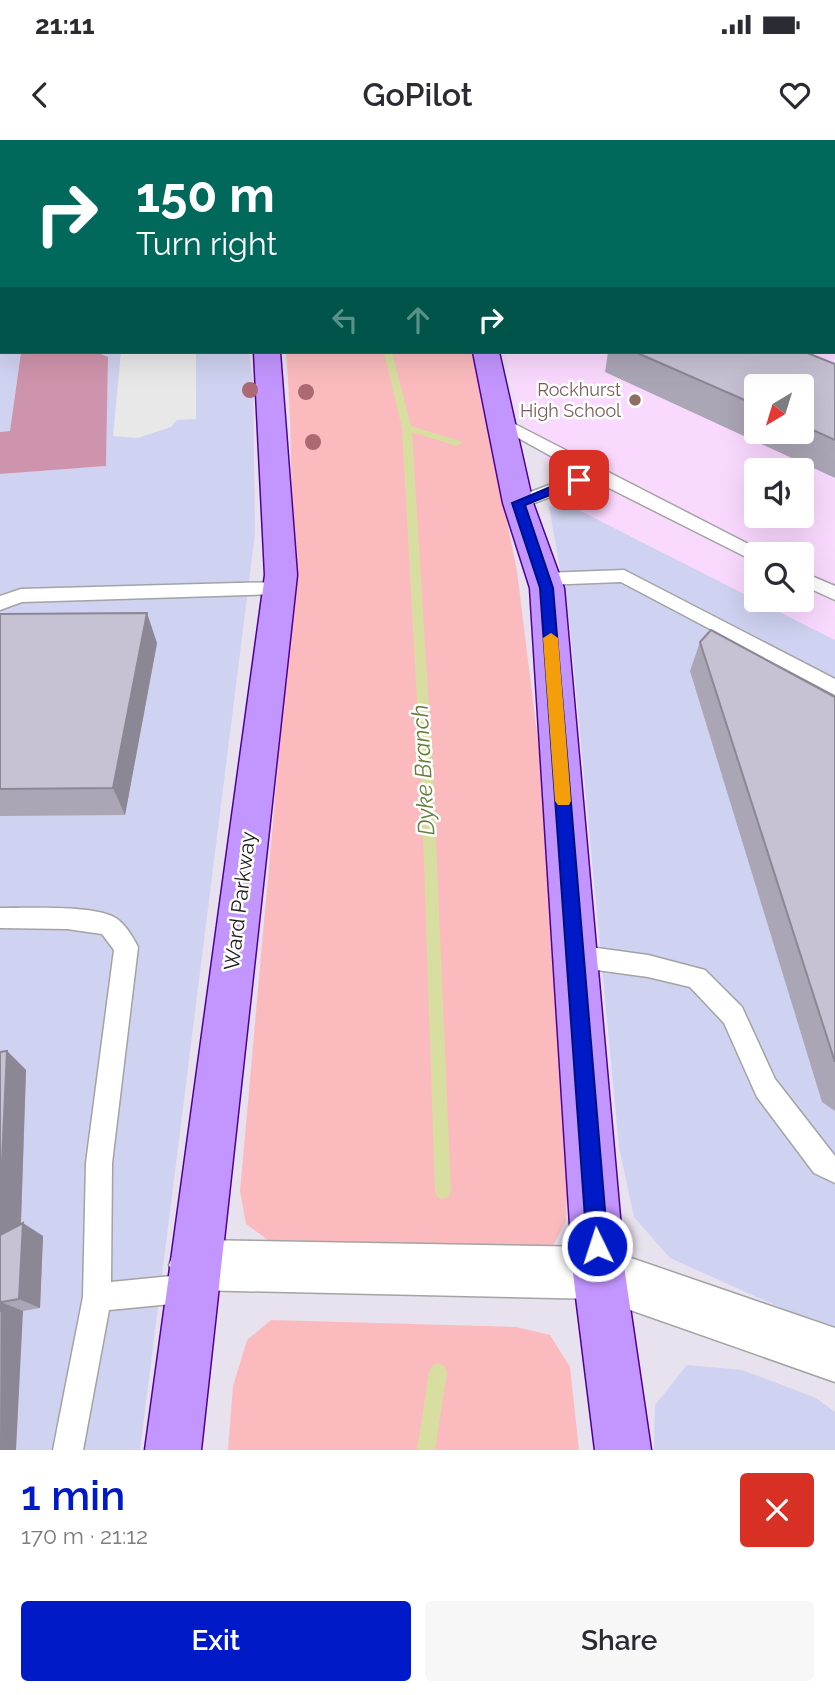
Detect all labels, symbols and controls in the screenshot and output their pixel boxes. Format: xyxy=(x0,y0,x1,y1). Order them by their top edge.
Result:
text: 21:11 xyxy=(35,10,95,40)
icon: back xyxy=(21,76,59,114)
text: GoPilot xyxy=(362,76,473,113)
icon: heart xyxy=(776,76,814,114)
text: 150 m xyxy=(136,166,275,223)
icon: right xyxy=(21,168,112,259)
text: Turn right xyxy=(136,225,277,262)
icon: left xyxy=(326,301,364,339)
icon: ahead xyxy=(399,301,437,339)
icon: right xyxy=(472,301,510,339)
north arrow xyxy=(744,374,814,444)
map controls xyxy=(744,374,814,612)
place label: Rockhurst High School xyxy=(520,379,621,421)
marker: Rockhurst High School xyxy=(627,392,643,408)
pin xyxy=(549,450,609,510)
button: sound xyxy=(744,458,814,528)
icon: arrive xyxy=(560,461,598,499)
button: search xyxy=(744,542,814,612)
water label: Dyke Branch xyxy=(406,704,439,836)
street label: Ward Parkway xyxy=(219,830,260,972)
position arrow xyxy=(560,1209,634,1283)
text: 1 min xyxy=(21,1471,125,1520)
button: close xyxy=(740,1473,814,1547)
text: 170 m · 21:12 xyxy=(21,1522,148,1549)
button: Exit xyxy=(21,1601,411,1681)
button: Share xyxy=(425,1601,814,1681)

